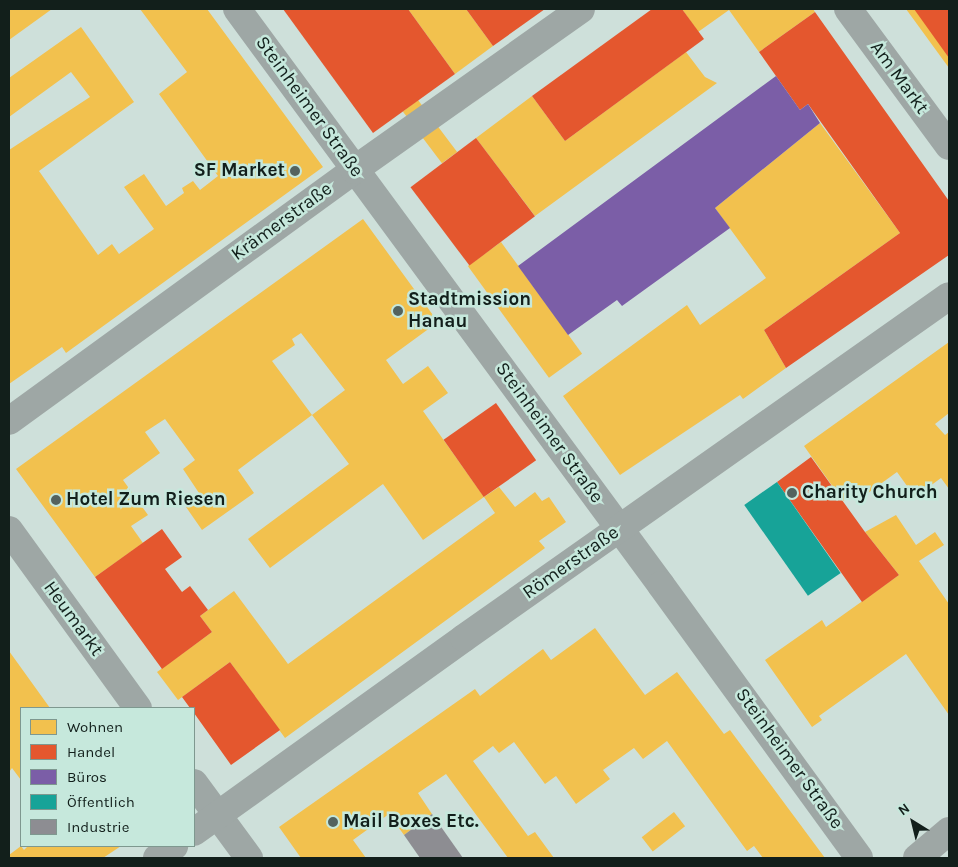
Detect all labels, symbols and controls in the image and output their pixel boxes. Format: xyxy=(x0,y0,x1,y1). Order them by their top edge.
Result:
street label: Steinheimer Straße xyxy=(250,32,368,182)
street label: Am Markt xyxy=(865,37,933,119)
place label: SF Market xyxy=(194,160,285,182)
marker: SF Market xyxy=(289,165,301,177)
street label: Krämerstraße xyxy=(227,178,337,266)
place label: Stadtmission Hanau xyxy=(408,289,531,333)
marker: Stadtmission Hanau xyxy=(392,305,404,317)
street label: Steinheimer Straße xyxy=(490,358,608,508)
place label: Charity Church xyxy=(802,482,938,504)
marker: Charity Church xyxy=(786,487,798,499)
place label: Hotel Zum Riesen xyxy=(66,489,225,511)
marker: Hotel Zum Riesen xyxy=(50,494,62,506)
street label: Römerstraße xyxy=(518,521,624,605)
street label: Heumarkt xyxy=(38,577,108,661)
street label: Steinheimer Straße xyxy=(730,684,848,834)
legend xyxy=(20,707,195,847)
text: Wohnen xyxy=(67,718,123,736)
text: Handel xyxy=(67,743,115,761)
text: Büros xyxy=(67,768,107,786)
text: Öffentlich xyxy=(67,793,135,811)
north arrow xyxy=(888,797,938,847)
text: N xyxy=(895,800,913,819)
place label: Mail Boxes Etc. xyxy=(343,811,479,833)
marker: Mail Boxes Etc. xyxy=(327,816,339,828)
text: Industrie xyxy=(67,818,129,836)

